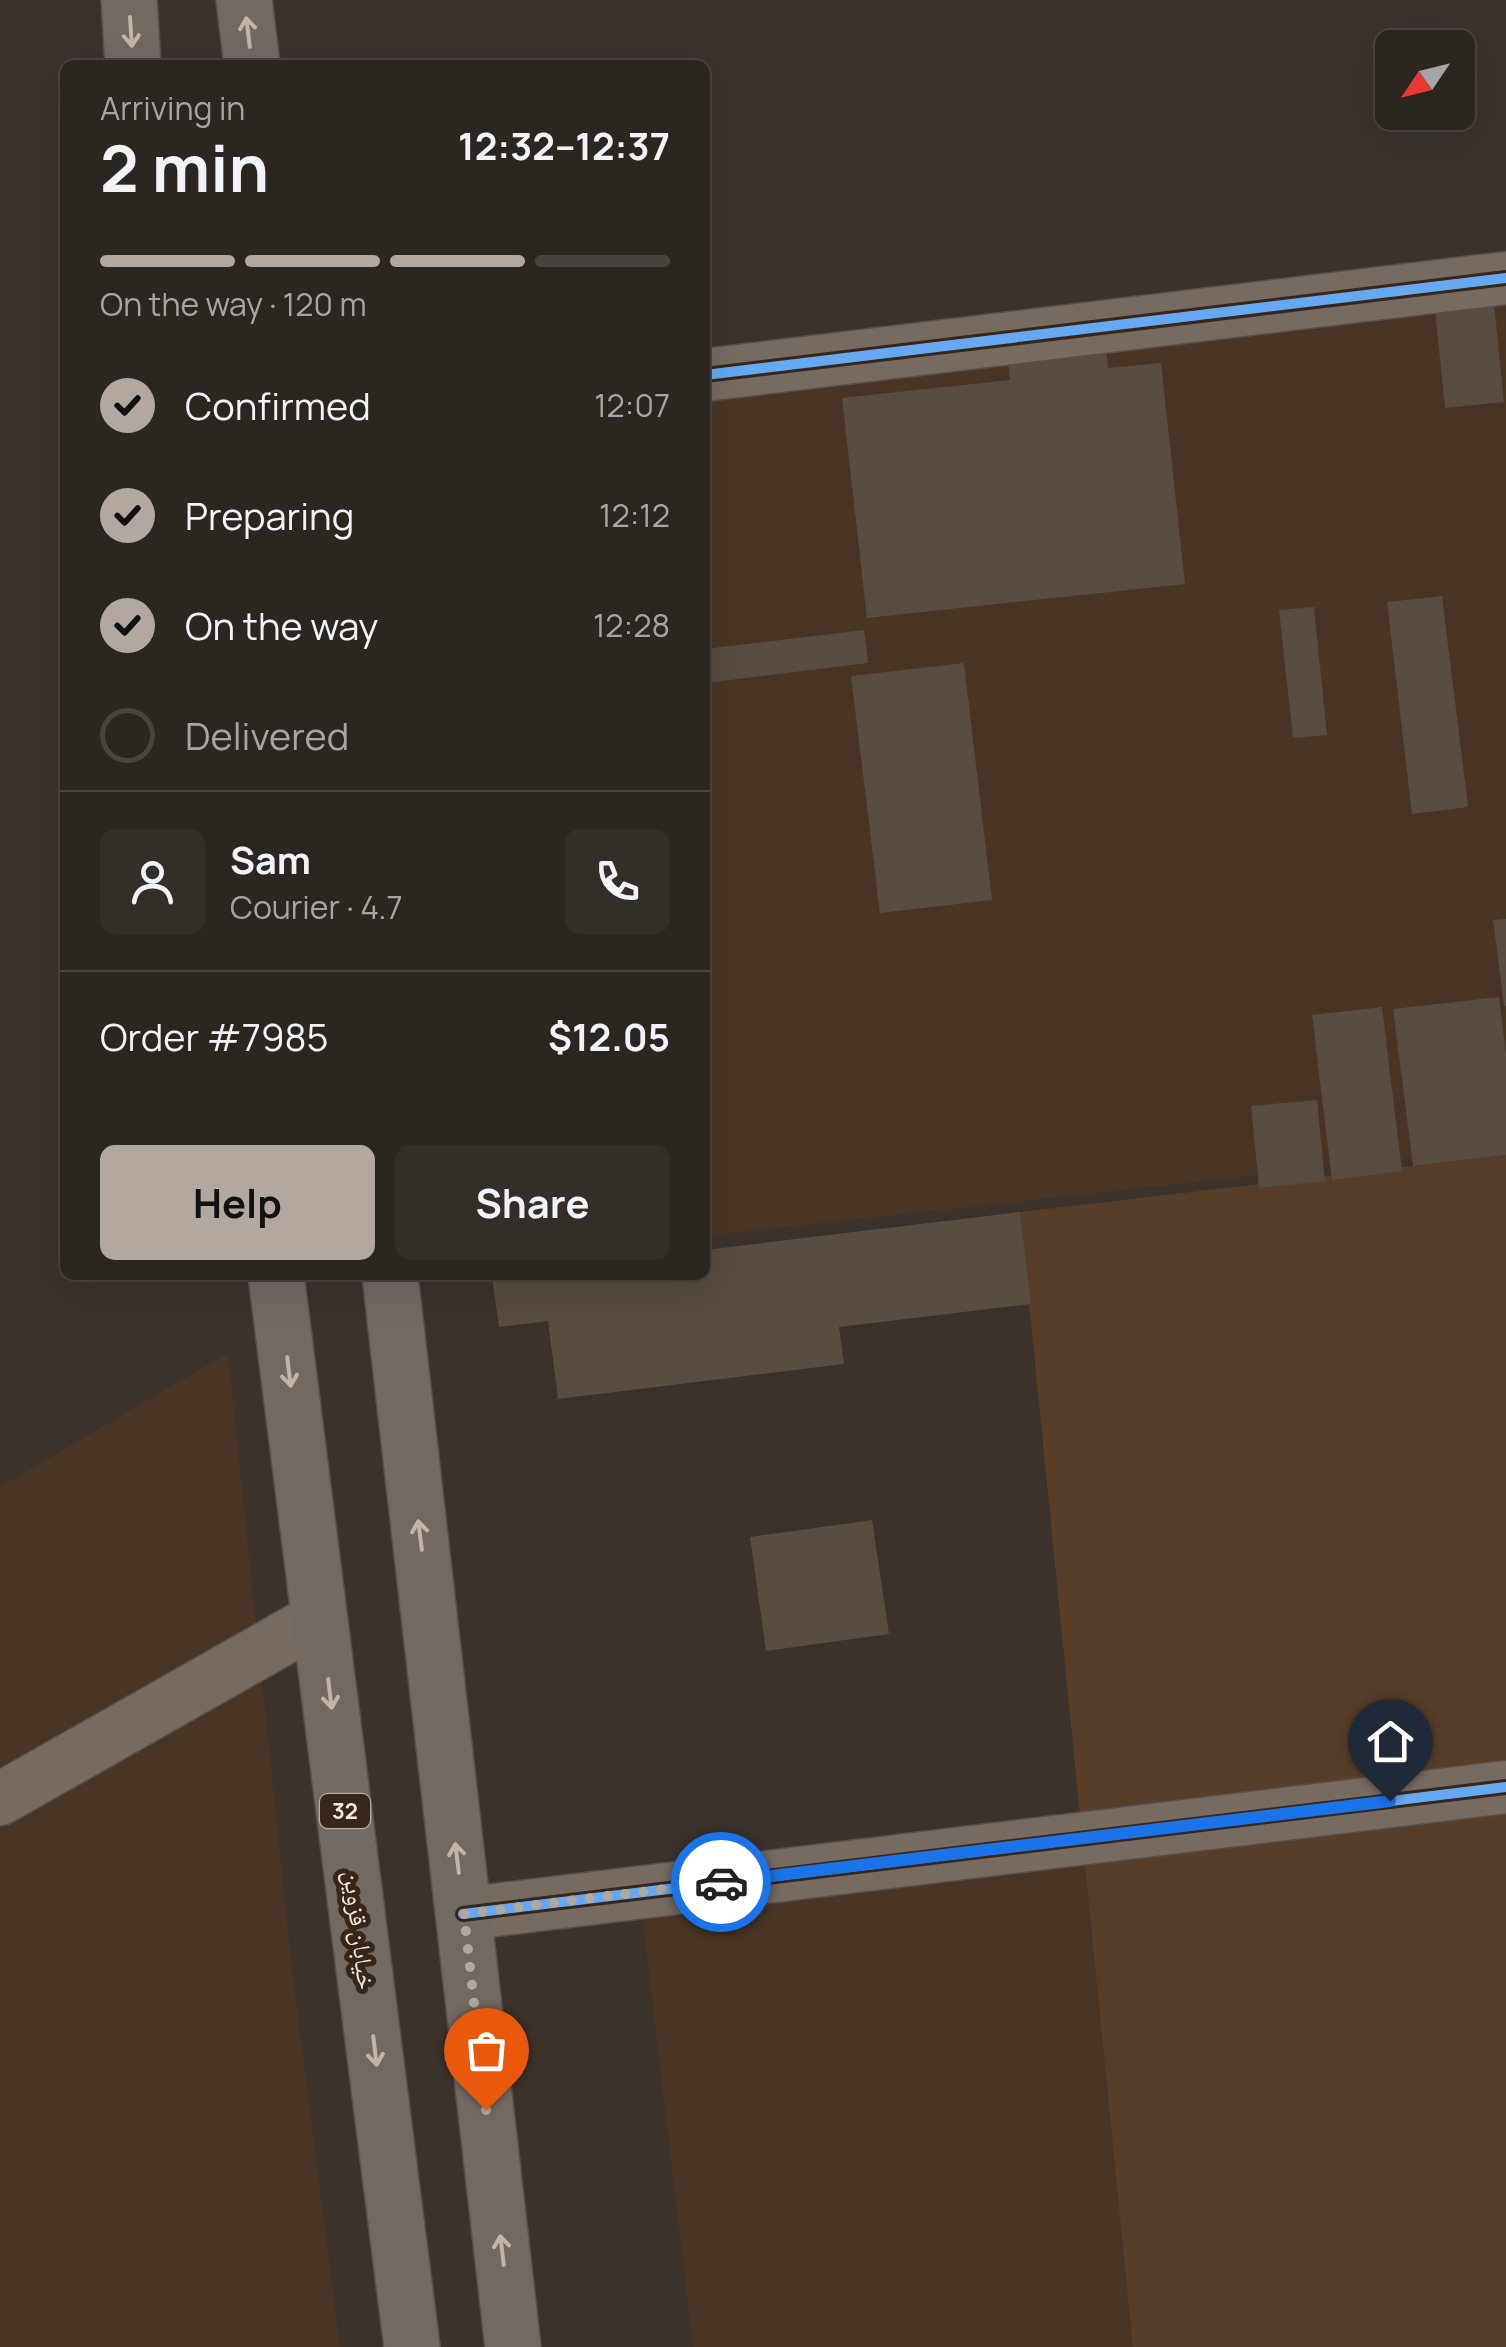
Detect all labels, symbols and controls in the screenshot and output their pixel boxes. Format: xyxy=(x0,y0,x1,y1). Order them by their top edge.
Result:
one-way arrow xyxy=(122,16,141,48)
one-way arrow xyxy=(238,17,257,49)
north arrow xyxy=(1375,30,1475,130)
map controls xyxy=(1375,30,1475,130)
text: Arriving in xyxy=(100,86,245,130)
text: 12:32–12:37 xyxy=(458,119,670,171)
text: 2 min xyxy=(100,123,269,212)
text: On the way · 120 m xyxy=(100,282,367,326)
icon: check xyxy=(100,378,155,433)
text: Confirmed xyxy=(185,379,371,431)
text: 12:07 xyxy=(594,383,670,427)
icon: check xyxy=(100,488,155,543)
text: Preparing xyxy=(185,489,354,541)
text: 12:12 xyxy=(599,493,670,537)
icon: check xyxy=(100,598,155,653)
text: On the way xyxy=(185,599,378,651)
text: 12:28 xyxy=(593,603,670,647)
text: Delivered xyxy=(185,709,349,761)
button: person xyxy=(100,829,205,934)
button: phone xyxy=(565,829,670,934)
text: Sam xyxy=(230,833,311,885)
text: Courier · 4.7 xyxy=(230,885,403,929)
text: Order #7985 xyxy=(100,1010,328,1062)
text: $12.05 xyxy=(548,1010,670,1062)
button: Help xyxy=(100,1145,375,1260)
button: Share xyxy=(395,1145,670,1260)
one-way arrow xyxy=(280,1355,299,1387)
one-way arrow xyxy=(410,1519,429,1551)
one-way arrow xyxy=(321,1677,340,1710)
pin xyxy=(1348,1699,1433,1802)
icon: home xyxy=(1363,1714,1418,1769)
road number: 32 xyxy=(320,1794,370,1828)
courier xyxy=(671,1832,771,1932)
one-way arrow xyxy=(447,1842,466,1874)
icon: car xyxy=(694,1855,749,1910)
street label: خیابان قزوین xyxy=(336,1868,385,1992)
pin xyxy=(444,2008,529,2111)
icon: bag xyxy=(459,2023,514,2078)
one-way arrow xyxy=(366,2035,385,2067)
one-way arrow xyxy=(492,2235,511,2267)

